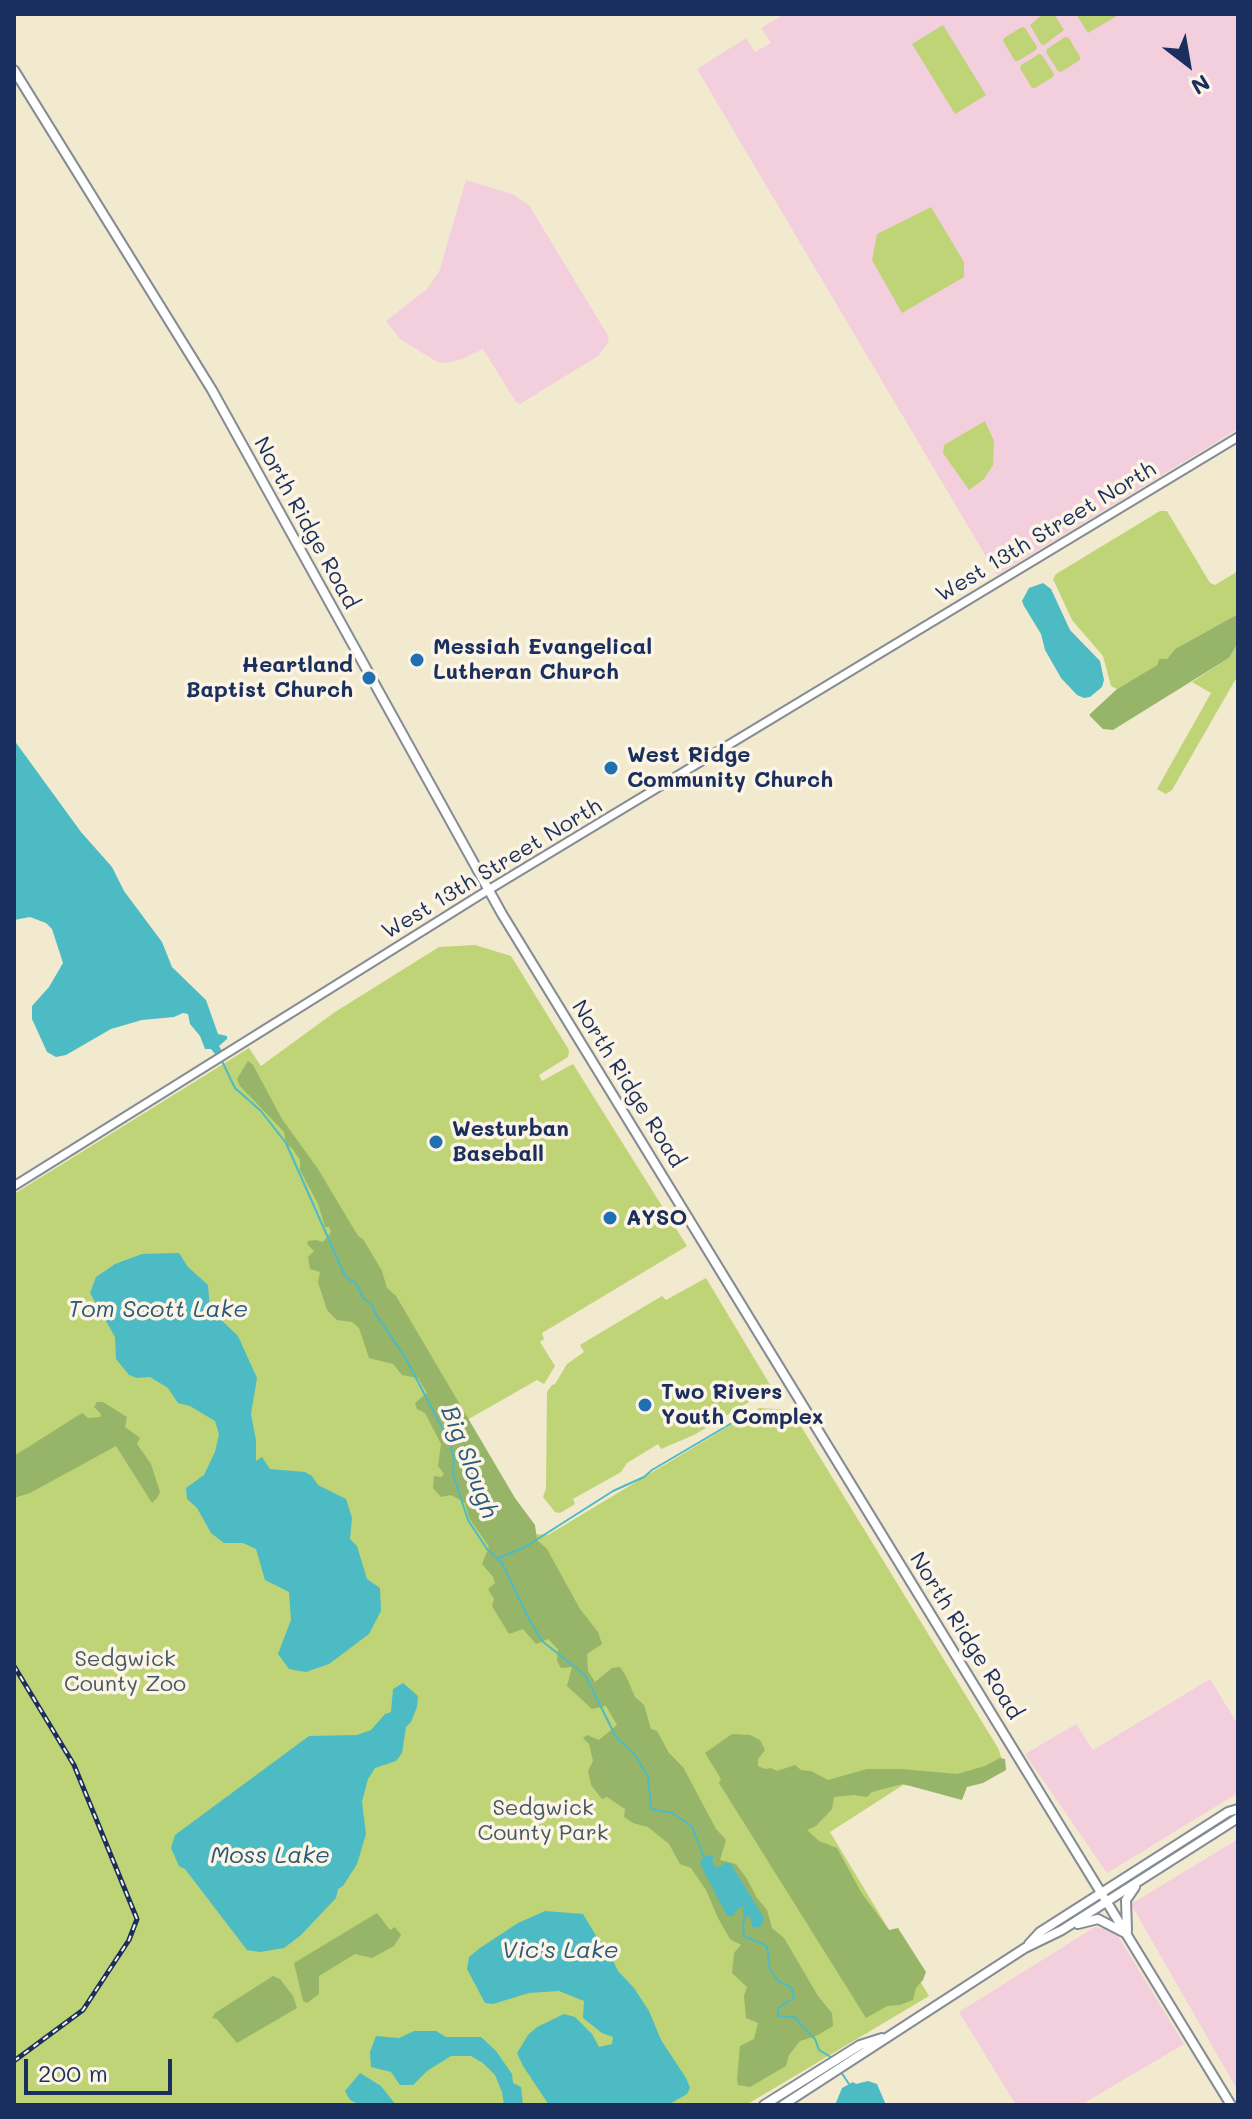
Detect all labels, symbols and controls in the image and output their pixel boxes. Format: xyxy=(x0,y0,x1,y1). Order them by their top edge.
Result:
north arrow xyxy=(1148,24,1228,104)
text: N xyxy=(1186,68,1215,102)
street label: North Ridge Road xyxy=(248,432,364,614)
street label: West 13th Street North xyxy=(931,456,1161,608)
place label: Messiah Evangelical Lutheran Church xyxy=(433,634,652,686)
marker: Messiah Evangelical Lutheran Church xyxy=(408,651,426,669)
place label: Heartland Baptist Church xyxy=(186,652,353,704)
marker: Heartland Baptist Church xyxy=(360,669,378,687)
place label: West Ridge Community Church xyxy=(627,742,833,794)
marker: West Ridge Community Church xyxy=(602,759,620,777)
street label: West 13th Street North xyxy=(377,793,607,945)
street label: North Ridge Road xyxy=(566,995,690,1173)
place label: Westurban Baseball xyxy=(452,1116,569,1168)
marker: Westurban Baseball xyxy=(427,1133,445,1151)
place label: AYSO xyxy=(626,1205,687,1231)
marker: AYSO xyxy=(601,1209,619,1227)
water label: Tom Scott Lake xyxy=(68,1296,248,1324)
place label: Two Rivers Youth Complex xyxy=(661,1379,823,1430)
marker: Two Rivers Youth Complex xyxy=(636,1396,654,1414)
water label: Big Slough xyxy=(434,1402,504,1522)
street label: North Ridge Road xyxy=(904,1547,1028,1725)
park label: Sedgwick County Zoo xyxy=(64,1646,186,1698)
park label: Sedgwick County Park xyxy=(477,1795,609,1846)
water label: Moss Lake xyxy=(210,1842,330,1870)
water label: Vic's Lake xyxy=(501,1937,619,1965)
scale bar xyxy=(28,2043,176,2093)
text: 200 m xyxy=(38,2057,108,2088)

